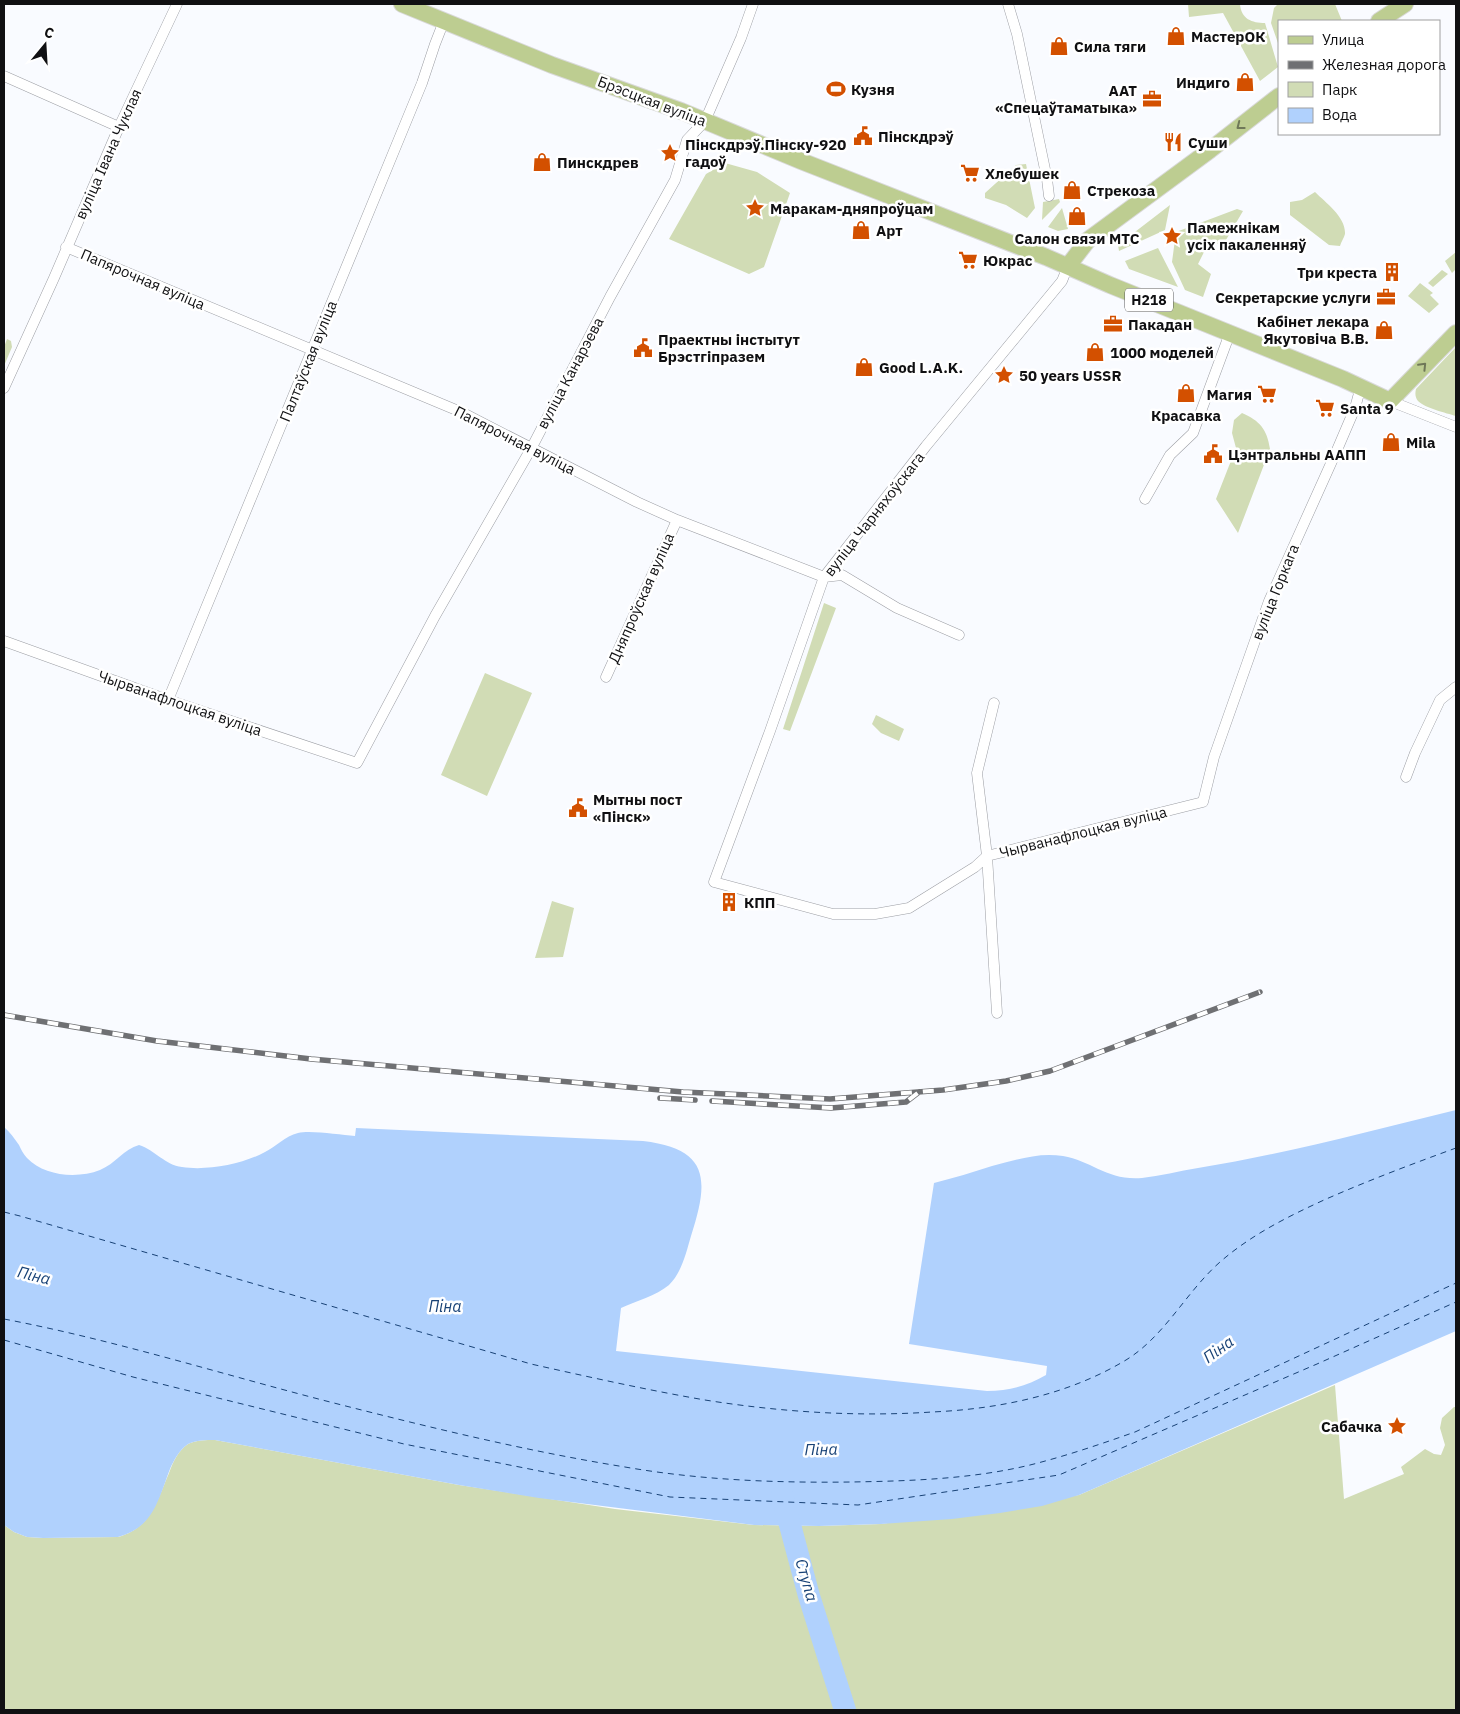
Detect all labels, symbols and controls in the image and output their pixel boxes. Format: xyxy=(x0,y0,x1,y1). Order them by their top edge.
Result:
north arrow xyxy=(20,20,70,70)
legend xyxy=(1278,20,1440,135)
text: С xyxy=(42,23,56,43)
shop icon: МастерОК xyxy=(1165,25,1187,47)
place label: МастерОК xyxy=(1191,27,1265,46)
text: Улица xyxy=(1322,30,1364,49)
shop icon: Сила тяги xyxy=(1048,35,1070,57)
place label: Сила тяги xyxy=(1074,37,1146,56)
text: Железная дорога xyxy=(1322,55,1446,74)
shop icon: Индиго xyxy=(1234,71,1256,93)
street label: Брэсцкая вуліца xyxy=(595,72,709,130)
place label: Индиго xyxy=(1176,73,1230,92)
sports icon: Кузня xyxy=(825,78,847,100)
place label: Кузня xyxy=(851,80,895,99)
text: Парк xyxy=(1322,80,1357,99)
place label: ААТ «Спецаўтаматыка» xyxy=(995,81,1137,117)
street label: вуліца Івана Чуклая xyxy=(71,86,145,222)
office icon: ААТ «Спецаўтаматыка» xyxy=(1141,88,1163,110)
text: Вода xyxy=(1322,105,1357,124)
one-way arrow xyxy=(1237,120,1246,129)
public building icon: Пінскдрэў xyxy=(852,125,874,147)
place label: Пінскдрэў xyxy=(878,127,954,146)
restaurant icon: Суши xyxy=(1162,131,1184,153)
place label: Суши xyxy=(1188,133,1228,152)
place label: Пінскдрэў.Пінску-920 гадоў xyxy=(685,135,846,171)
place icon: Пінскдрэў.Пінску-920 гадоў xyxy=(659,142,681,164)
shop icon: Пинскдрев xyxy=(531,151,553,173)
place label: Пинскдрев xyxy=(557,153,639,172)
supermarket icon: Хлебушек xyxy=(959,162,981,184)
place label: Хлебушек xyxy=(985,164,1059,183)
shop icon: Стрекоза xyxy=(1061,179,1083,201)
place label: Стрекоза xyxy=(1087,181,1156,200)
place icon: Маракам-дняпроўцам xyxy=(744,197,766,219)
place label: Маракам-дняпроўцам xyxy=(770,199,933,218)
shop icon: Салон связи МТС xyxy=(1066,205,1088,227)
place label: Памежнікам усіх пакаленняў xyxy=(1187,218,1306,254)
shop icon: Арт xyxy=(850,219,872,241)
place label: Арт xyxy=(876,221,903,240)
place icon: Памежнікам усіх пакаленняў xyxy=(1161,225,1183,247)
place label: Салон связи МТС xyxy=(1015,229,1140,248)
street label: Папярочная вуліца xyxy=(78,244,208,314)
supermarket icon: Юкрас xyxy=(957,249,979,271)
place label: Юкрас xyxy=(983,251,1033,270)
building icon: Три креста xyxy=(1381,261,1403,283)
place label: Три креста xyxy=(1297,263,1377,282)
office icon: Секретарские услуги xyxy=(1375,286,1397,308)
road number: Н218 xyxy=(1125,288,1173,312)
place label: Секретарские услуги xyxy=(1215,288,1371,307)
street label: Палтаўская вуліца xyxy=(275,298,341,424)
place label: Кабінет лекара Якутовіча В.В. xyxy=(1257,312,1369,348)
office icon: Пакадан xyxy=(1102,313,1124,335)
street label: вуліца Канарэева xyxy=(533,314,607,432)
place label: Пакадан xyxy=(1128,315,1192,334)
shop icon: Кабінет лекара Якутовіча В.В. xyxy=(1373,319,1395,341)
place label: Праектны інстытут Брэстгіпразем xyxy=(658,330,800,366)
public building icon: Праектны інстытут Брэстгіпразем xyxy=(632,337,654,359)
shop icon: 1000 моделей xyxy=(1084,341,1106,363)
place label: 1000 моделей xyxy=(1110,343,1214,362)
shop icon: Good L.A.K. xyxy=(853,356,875,378)
place label: Good L.A.K. xyxy=(879,358,963,377)
one-way arrow xyxy=(1417,363,1426,372)
place icon: 50 years USSR xyxy=(993,364,1015,386)
place label: 50 years USSR xyxy=(1019,366,1122,385)
shop icon: Красавка xyxy=(1175,382,1197,404)
supermarket icon: Магия xyxy=(1256,383,1278,405)
place label: Магия xyxy=(1207,385,1252,404)
supermarket icon: Santa 9 xyxy=(1314,397,1336,419)
place label: Santa 9 xyxy=(1340,399,1394,418)
street label: Папярочная вуліца xyxy=(451,401,579,479)
place label: Красавка xyxy=(1151,406,1221,425)
shop icon: Mila xyxy=(1380,431,1402,453)
place label: Mila xyxy=(1406,433,1436,452)
public building icon: Цэнтральны ААПП xyxy=(1202,443,1224,465)
place label: Цэнтральны ААПП xyxy=(1228,445,1366,464)
street label: вуліца Чарняхоўскага xyxy=(820,448,928,580)
street label: Дняпроўская вуліца xyxy=(604,530,678,666)
street label: вуліца Горкага xyxy=(1247,541,1303,643)
street label: Чырванафлоцкая вуліца xyxy=(96,666,264,740)
place label: Мытны пост «Пінск» xyxy=(593,790,683,826)
public building icon: Мытны пост «Пінск» xyxy=(567,797,589,819)
street label: Чырванафлоцкая вуліца xyxy=(997,802,1169,862)
building icon: КПП xyxy=(718,891,740,913)
place label: КПП xyxy=(744,893,775,912)
water label: Піна xyxy=(15,1261,53,1289)
water label: Піна xyxy=(428,1296,462,1316)
water label: Піна xyxy=(1199,1331,1237,1367)
place icon: Сабачка xyxy=(1386,1415,1408,1437)
place label: Сабачка xyxy=(1321,1417,1382,1436)
water label: Піна xyxy=(804,1439,838,1459)
water label: Ступа xyxy=(791,1556,823,1604)

